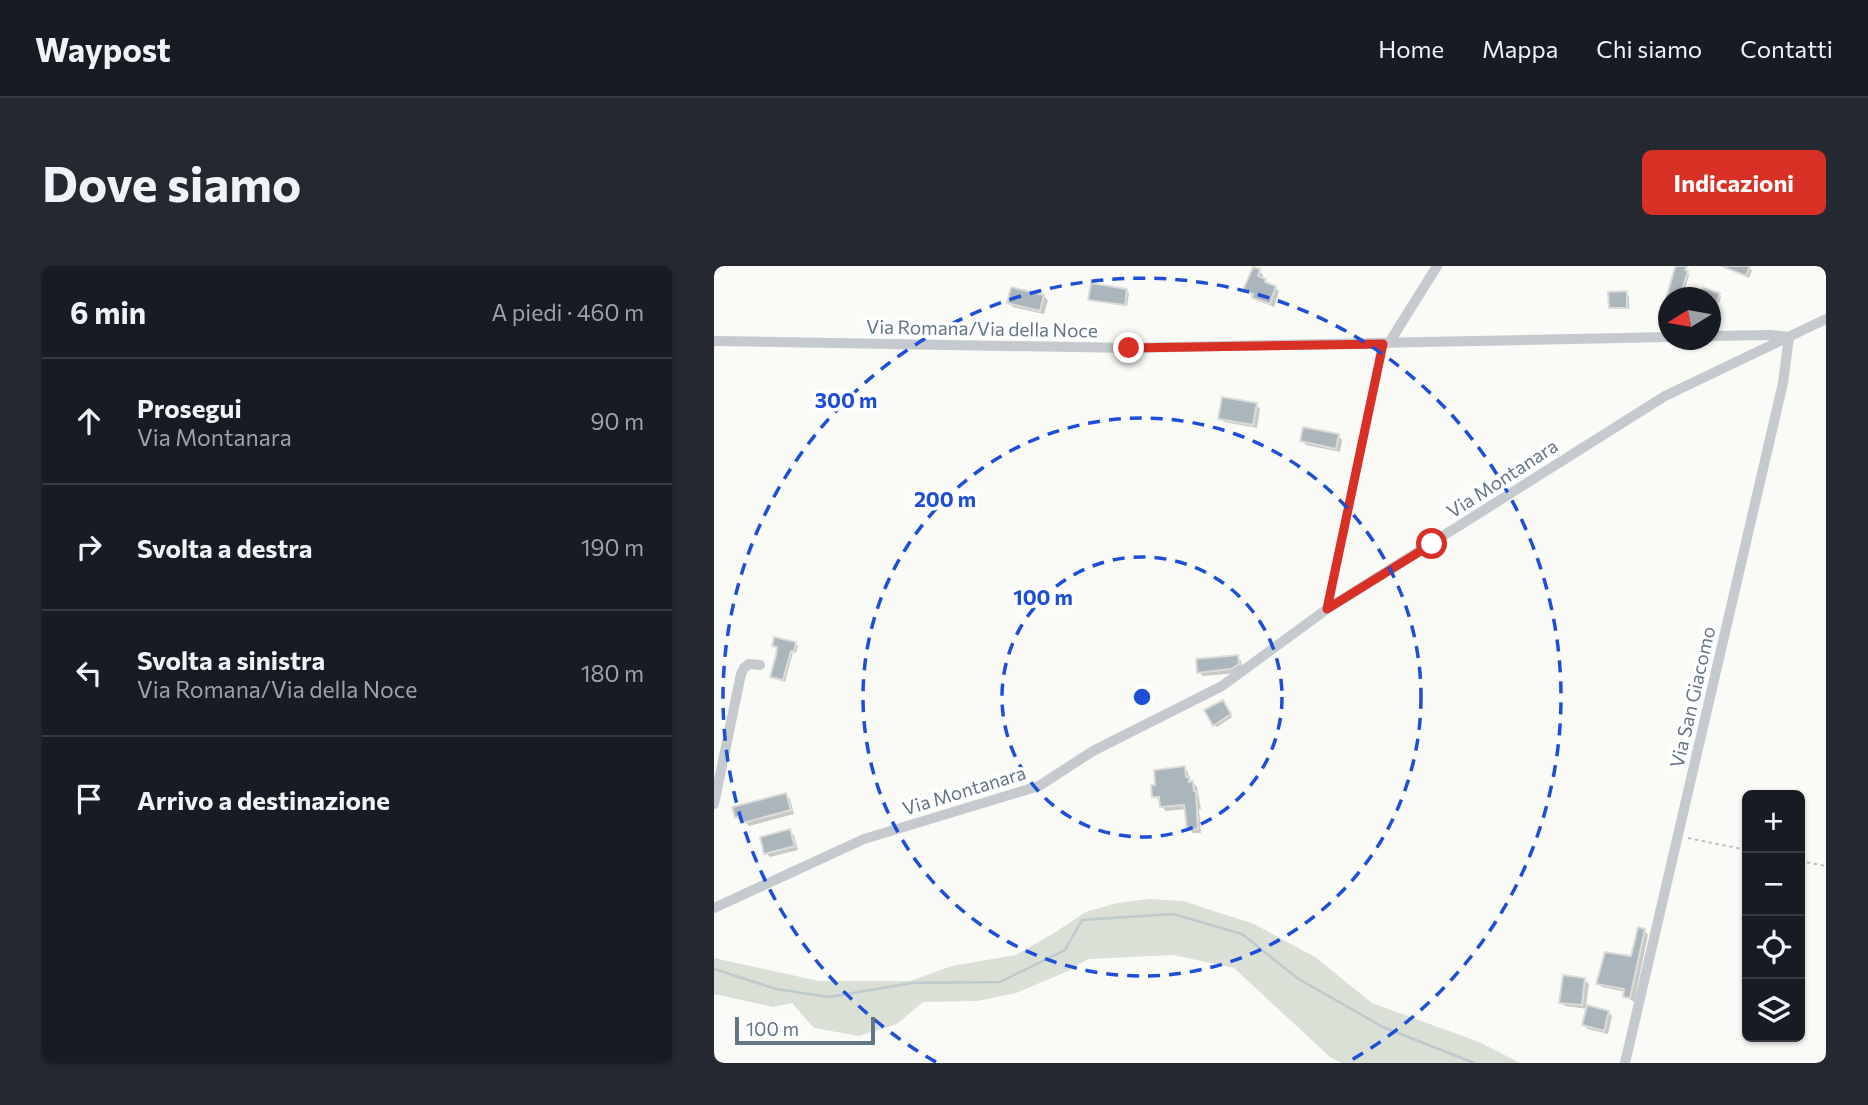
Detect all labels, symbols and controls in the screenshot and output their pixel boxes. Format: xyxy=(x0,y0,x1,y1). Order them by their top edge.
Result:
text: Waypost xyxy=(35,28,171,69)
text: Home xyxy=(1378,34,1444,63)
text: Mappa xyxy=(1482,34,1558,63)
text: Chi siamo xyxy=(1596,34,1702,63)
text: Contatti xyxy=(1740,34,1833,63)
button: Indicazioni xyxy=(1642,150,1826,215)
text: Dove siamo xyxy=(42,152,301,212)
north arrow xyxy=(1658,287,1721,350)
text: 6 min xyxy=(70,293,146,330)
text: A piedi · 460 m xyxy=(491,298,644,326)
street label: Via Romana/Via della Noce xyxy=(866,314,1098,342)
route end xyxy=(1113,332,1144,363)
text: 300 m xyxy=(815,387,877,412)
text: Prosegui xyxy=(137,392,242,423)
icon: ahead xyxy=(70,402,108,440)
text: 90 m xyxy=(591,407,644,435)
text: Via Montanara xyxy=(137,423,292,451)
street label: Via Montanara xyxy=(1442,434,1562,522)
text: 200 m xyxy=(914,486,976,511)
icon: right xyxy=(70,528,108,566)
route start xyxy=(1416,528,1447,559)
text: Svolta a destra xyxy=(137,532,312,563)
text: 190 m xyxy=(581,533,644,561)
text: 100 m xyxy=(1013,584,1073,609)
street label: Via San Giacomo xyxy=(1665,624,1719,770)
text: Svolta a sinistra xyxy=(137,644,325,675)
icon: left xyxy=(70,654,108,692)
text: 180 m xyxy=(581,659,644,687)
text: Via Romana/Via della Noce xyxy=(137,675,417,703)
centre of rings xyxy=(1130,685,1154,709)
street label: Via Montanara xyxy=(900,760,1028,820)
icon: arrive xyxy=(70,780,108,818)
text: Arrivo a destinazione xyxy=(137,784,390,815)
map controls xyxy=(1742,790,1805,1042)
button: + xyxy=(1742,790,1805,853)
button: − xyxy=(1742,853,1805,916)
button: locate xyxy=(1742,916,1805,979)
button: layers xyxy=(1742,979,1805,1042)
scale bar xyxy=(735,1014,875,1046)
text: 100 m xyxy=(746,1017,799,1040)

